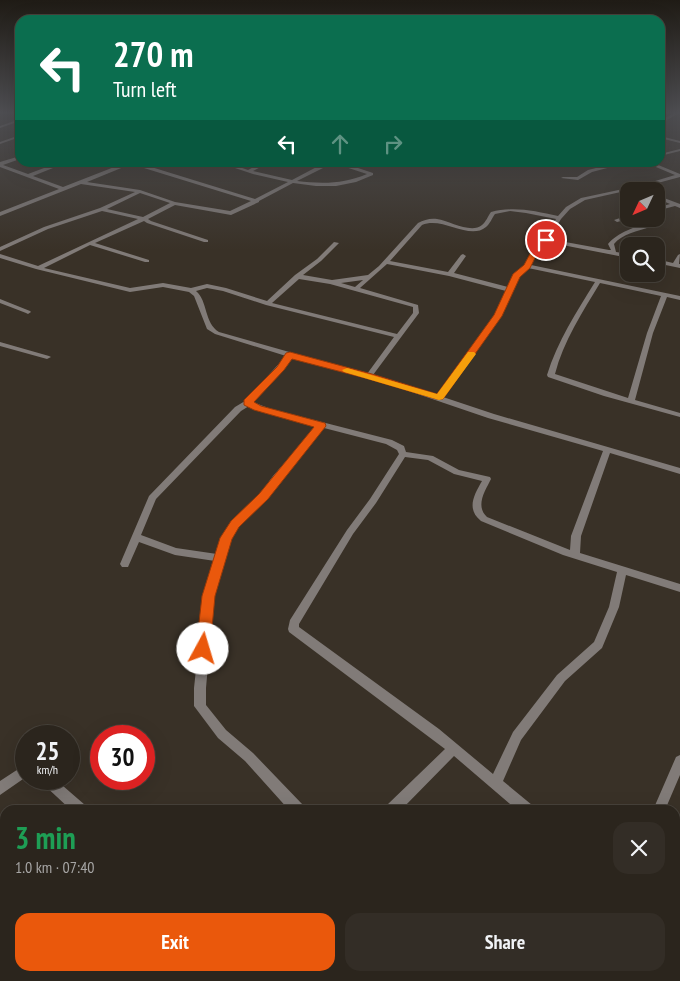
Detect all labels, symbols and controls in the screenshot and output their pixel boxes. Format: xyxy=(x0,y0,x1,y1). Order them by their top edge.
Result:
text: 270 m xyxy=(113,31,194,77)
icon: left xyxy=(30,35,95,100)
text: Turn left xyxy=(113,75,177,103)
icon: left xyxy=(273,130,301,158)
icon: ahead xyxy=(326,130,354,158)
icon: right xyxy=(379,130,407,158)
north arrow xyxy=(620,182,665,228)
map controls xyxy=(620,182,665,282)
pin xyxy=(525,219,567,261)
icon: arrive xyxy=(532,226,560,254)
button: search xyxy=(620,237,665,282)
position arrow xyxy=(176,622,228,674)
speed limit sign: 30 xyxy=(90,725,155,790)
text: 25 xyxy=(36,735,59,767)
text: km/h xyxy=(37,762,58,777)
text: 3 min xyxy=(15,818,76,857)
button: close xyxy=(613,822,665,874)
text: 1.0 km · 07:40 xyxy=(15,857,95,877)
button: Exit xyxy=(15,913,335,971)
button: Share xyxy=(345,913,665,971)

